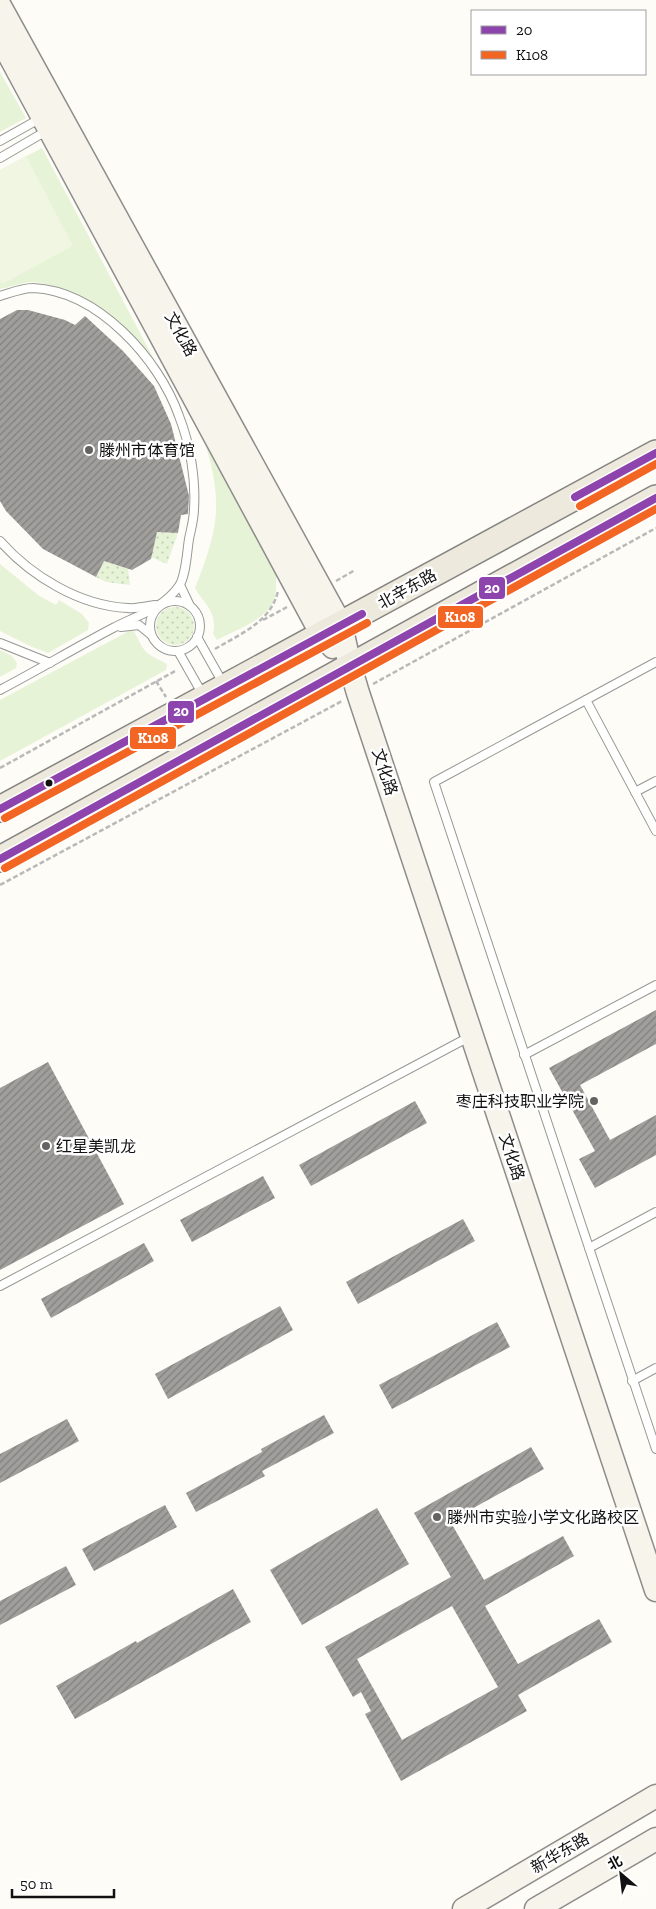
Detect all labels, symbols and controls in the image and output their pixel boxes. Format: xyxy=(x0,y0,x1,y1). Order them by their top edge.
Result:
legend xyxy=(471,10,646,75)
text: 20 xyxy=(516,21,532,39)
text: K108 xyxy=(516,46,548,64)
street label: 文化路 xyxy=(161,308,201,360)
place label: 滕州市体育馆 xyxy=(99,441,195,460)
marker: 滕州市体育馆 xyxy=(83,444,95,456)
street label: 北辛东路 xyxy=(374,565,440,613)
line badge: 20 xyxy=(478,576,506,600)
text: 20 xyxy=(484,580,500,597)
line badge: K108 xyxy=(437,605,484,629)
text: K108 xyxy=(445,609,476,626)
line badge: 20 xyxy=(167,700,195,724)
text: 20 xyxy=(173,703,189,720)
line badge: K108 xyxy=(129,726,177,750)
text: K108 xyxy=(138,730,169,747)
street label: 文化路 xyxy=(369,746,401,798)
unlabelled marker xyxy=(44,778,54,788)
place label: 枣庄科技职业学院 xyxy=(456,1092,584,1111)
marker: 枣庄科技职业学院 xyxy=(588,1095,600,1107)
street label: 文化路 xyxy=(496,1131,528,1183)
place label: 红星美凯龙 xyxy=(56,1137,136,1156)
marker: 红星美凯龙 xyxy=(40,1140,52,1152)
place label: 滕州市实验小学文化路校区 xyxy=(447,1508,639,1527)
marker: 滕州市实验小学文化路校区 xyxy=(431,1511,443,1523)
street label: 新华东路 xyxy=(528,1829,592,1877)
north arrow xyxy=(596,1849,646,1899)
text: 北 xyxy=(605,1852,625,1874)
scale bar xyxy=(12,1866,115,1898)
text: 50 m xyxy=(20,1875,53,1893)

